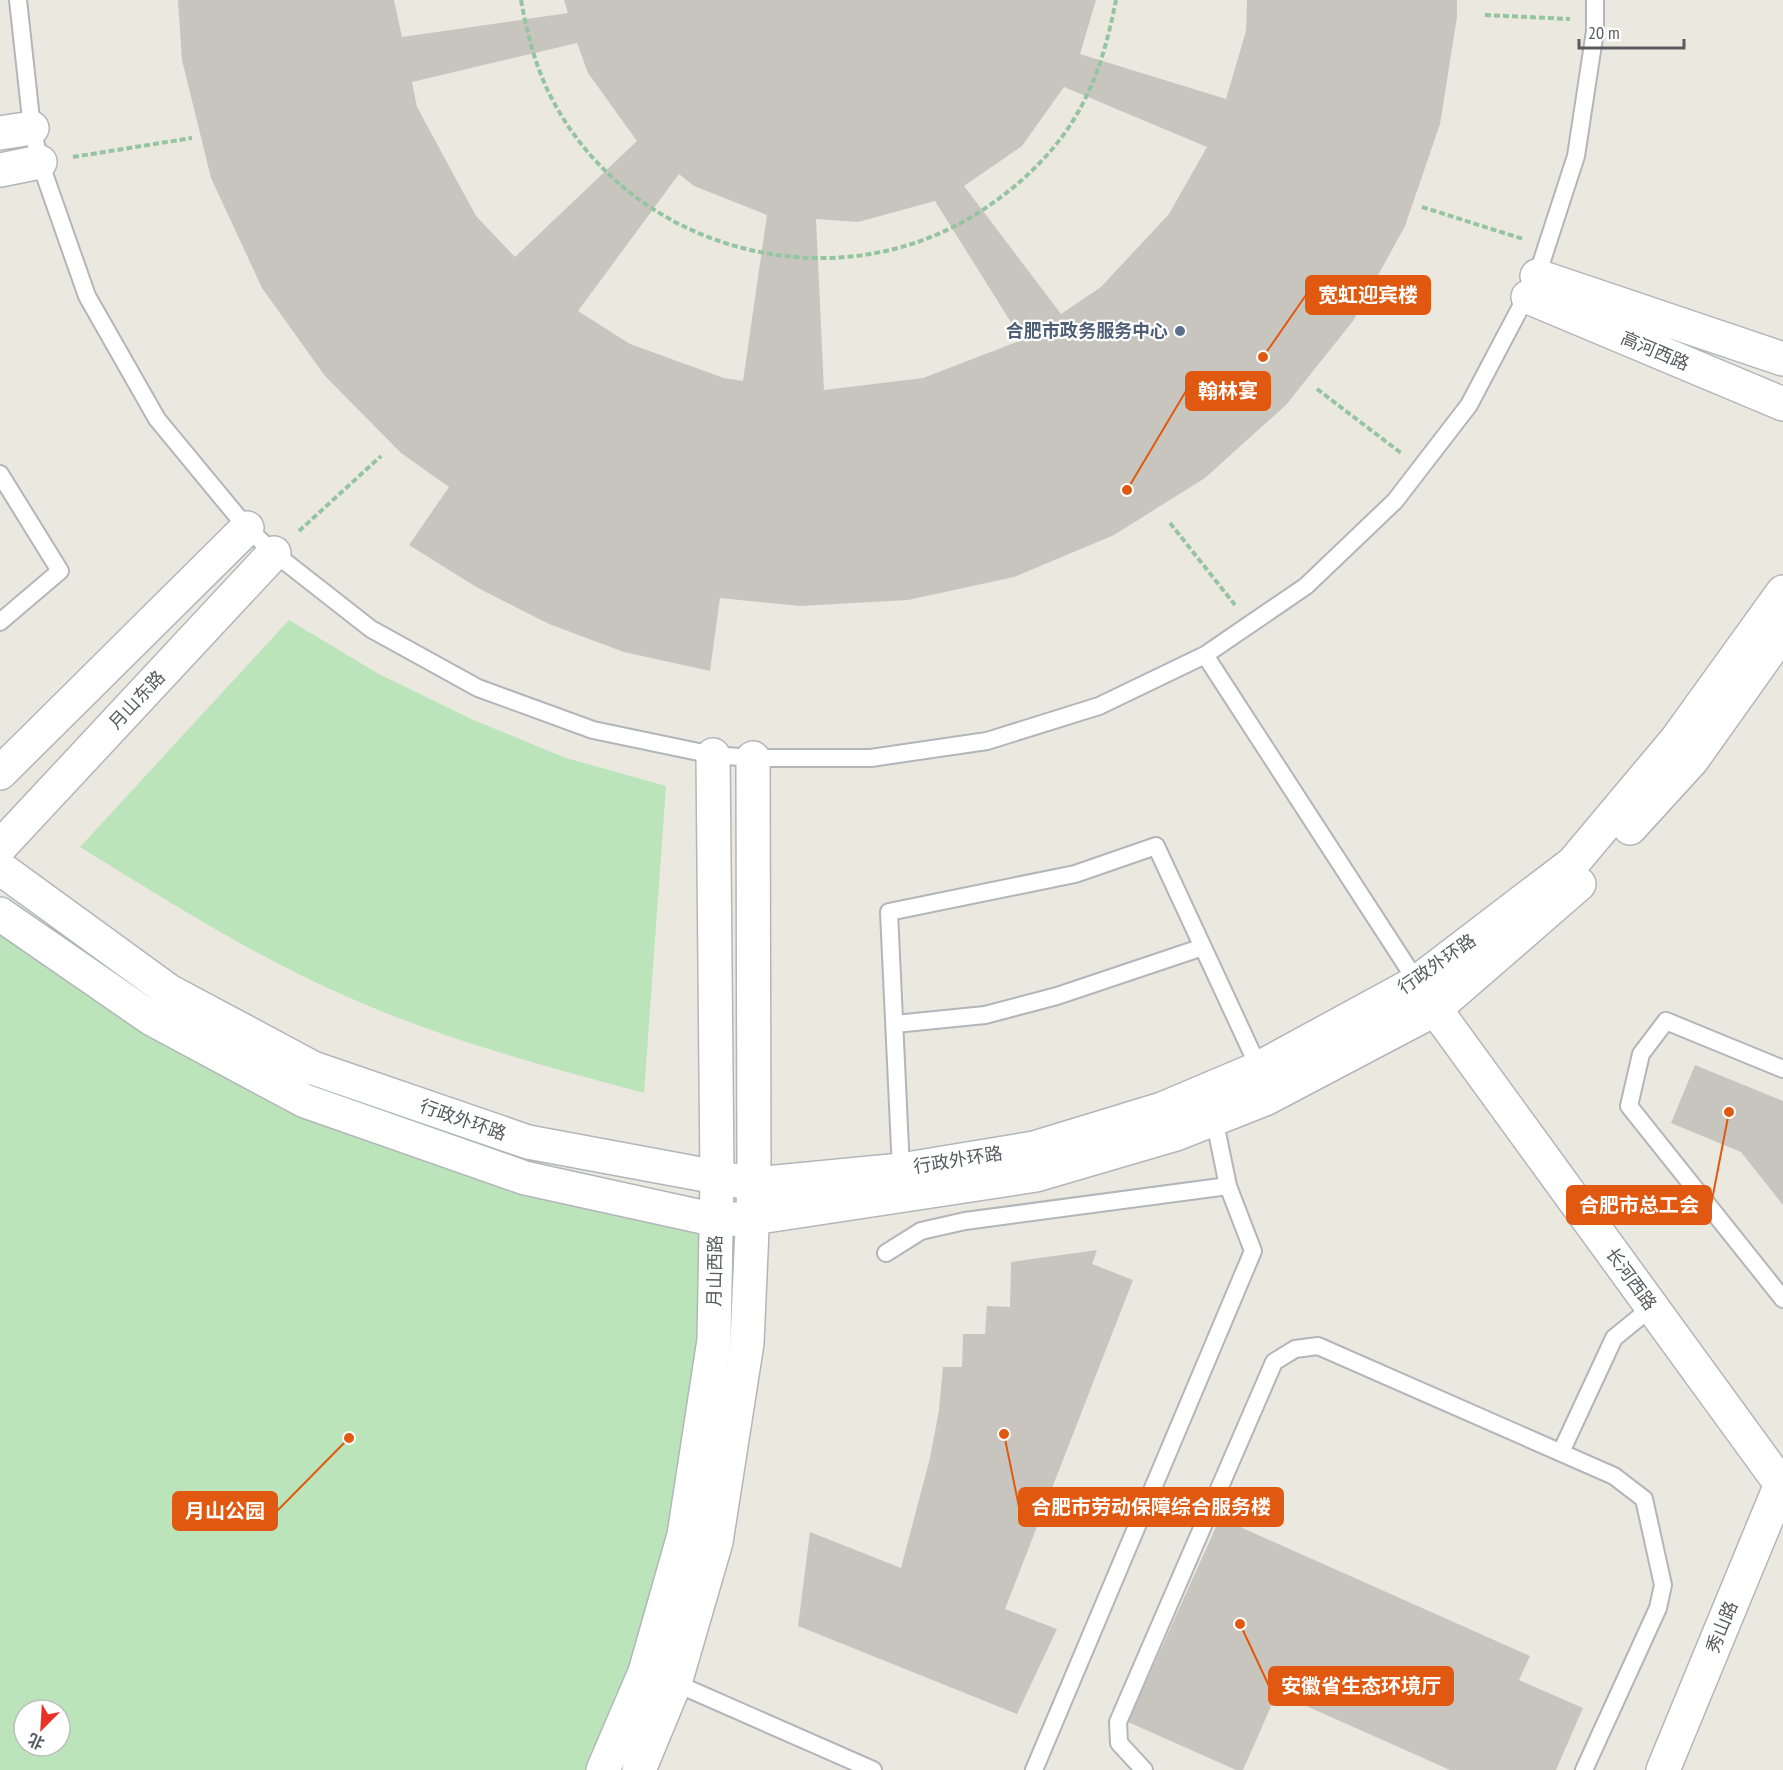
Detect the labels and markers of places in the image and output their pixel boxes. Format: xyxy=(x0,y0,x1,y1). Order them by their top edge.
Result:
callout: 宽虹迎宾楼 xyxy=(1306,276,1430,314)
place label: 合肥市政务服务中心 xyxy=(1006,319,1168,342)
marker: 合肥市政务服务中心 xyxy=(1173,324,1187,338)
callout: 翰林宴 xyxy=(1186,372,1270,410)
callout: 合肥市总工会 xyxy=(1567,1186,1711,1224)
callout: 合肥市劳动保障综合服务楼 xyxy=(1019,1488,1283,1526)
callout: 月山公园 xyxy=(173,1492,277,1530)
callout: 安徽省生态环境厅 xyxy=(1269,1667,1453,1705)

